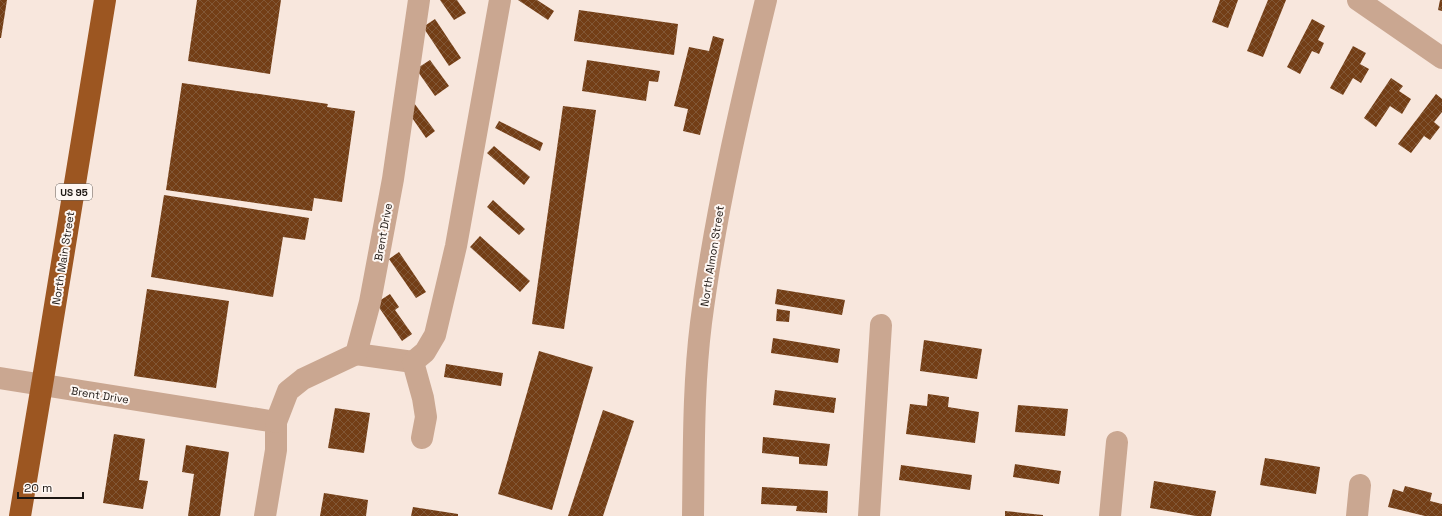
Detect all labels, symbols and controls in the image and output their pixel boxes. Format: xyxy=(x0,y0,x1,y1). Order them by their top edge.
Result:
road number: US 95 xyxy=(56,184,92,200)
street label: Brent Drive xyxy=(371,202,395,262)
street label: North Almon Street xyxy=(697,205,727,307)
street label: North Main Street xyxy=(49,210,77,306)
street label: Brent Drive xyxy=(70,384,130,406)
scale bar xyxy=(18,474,83,500)
text: 20 m xyxy=(24,480,52,496)

